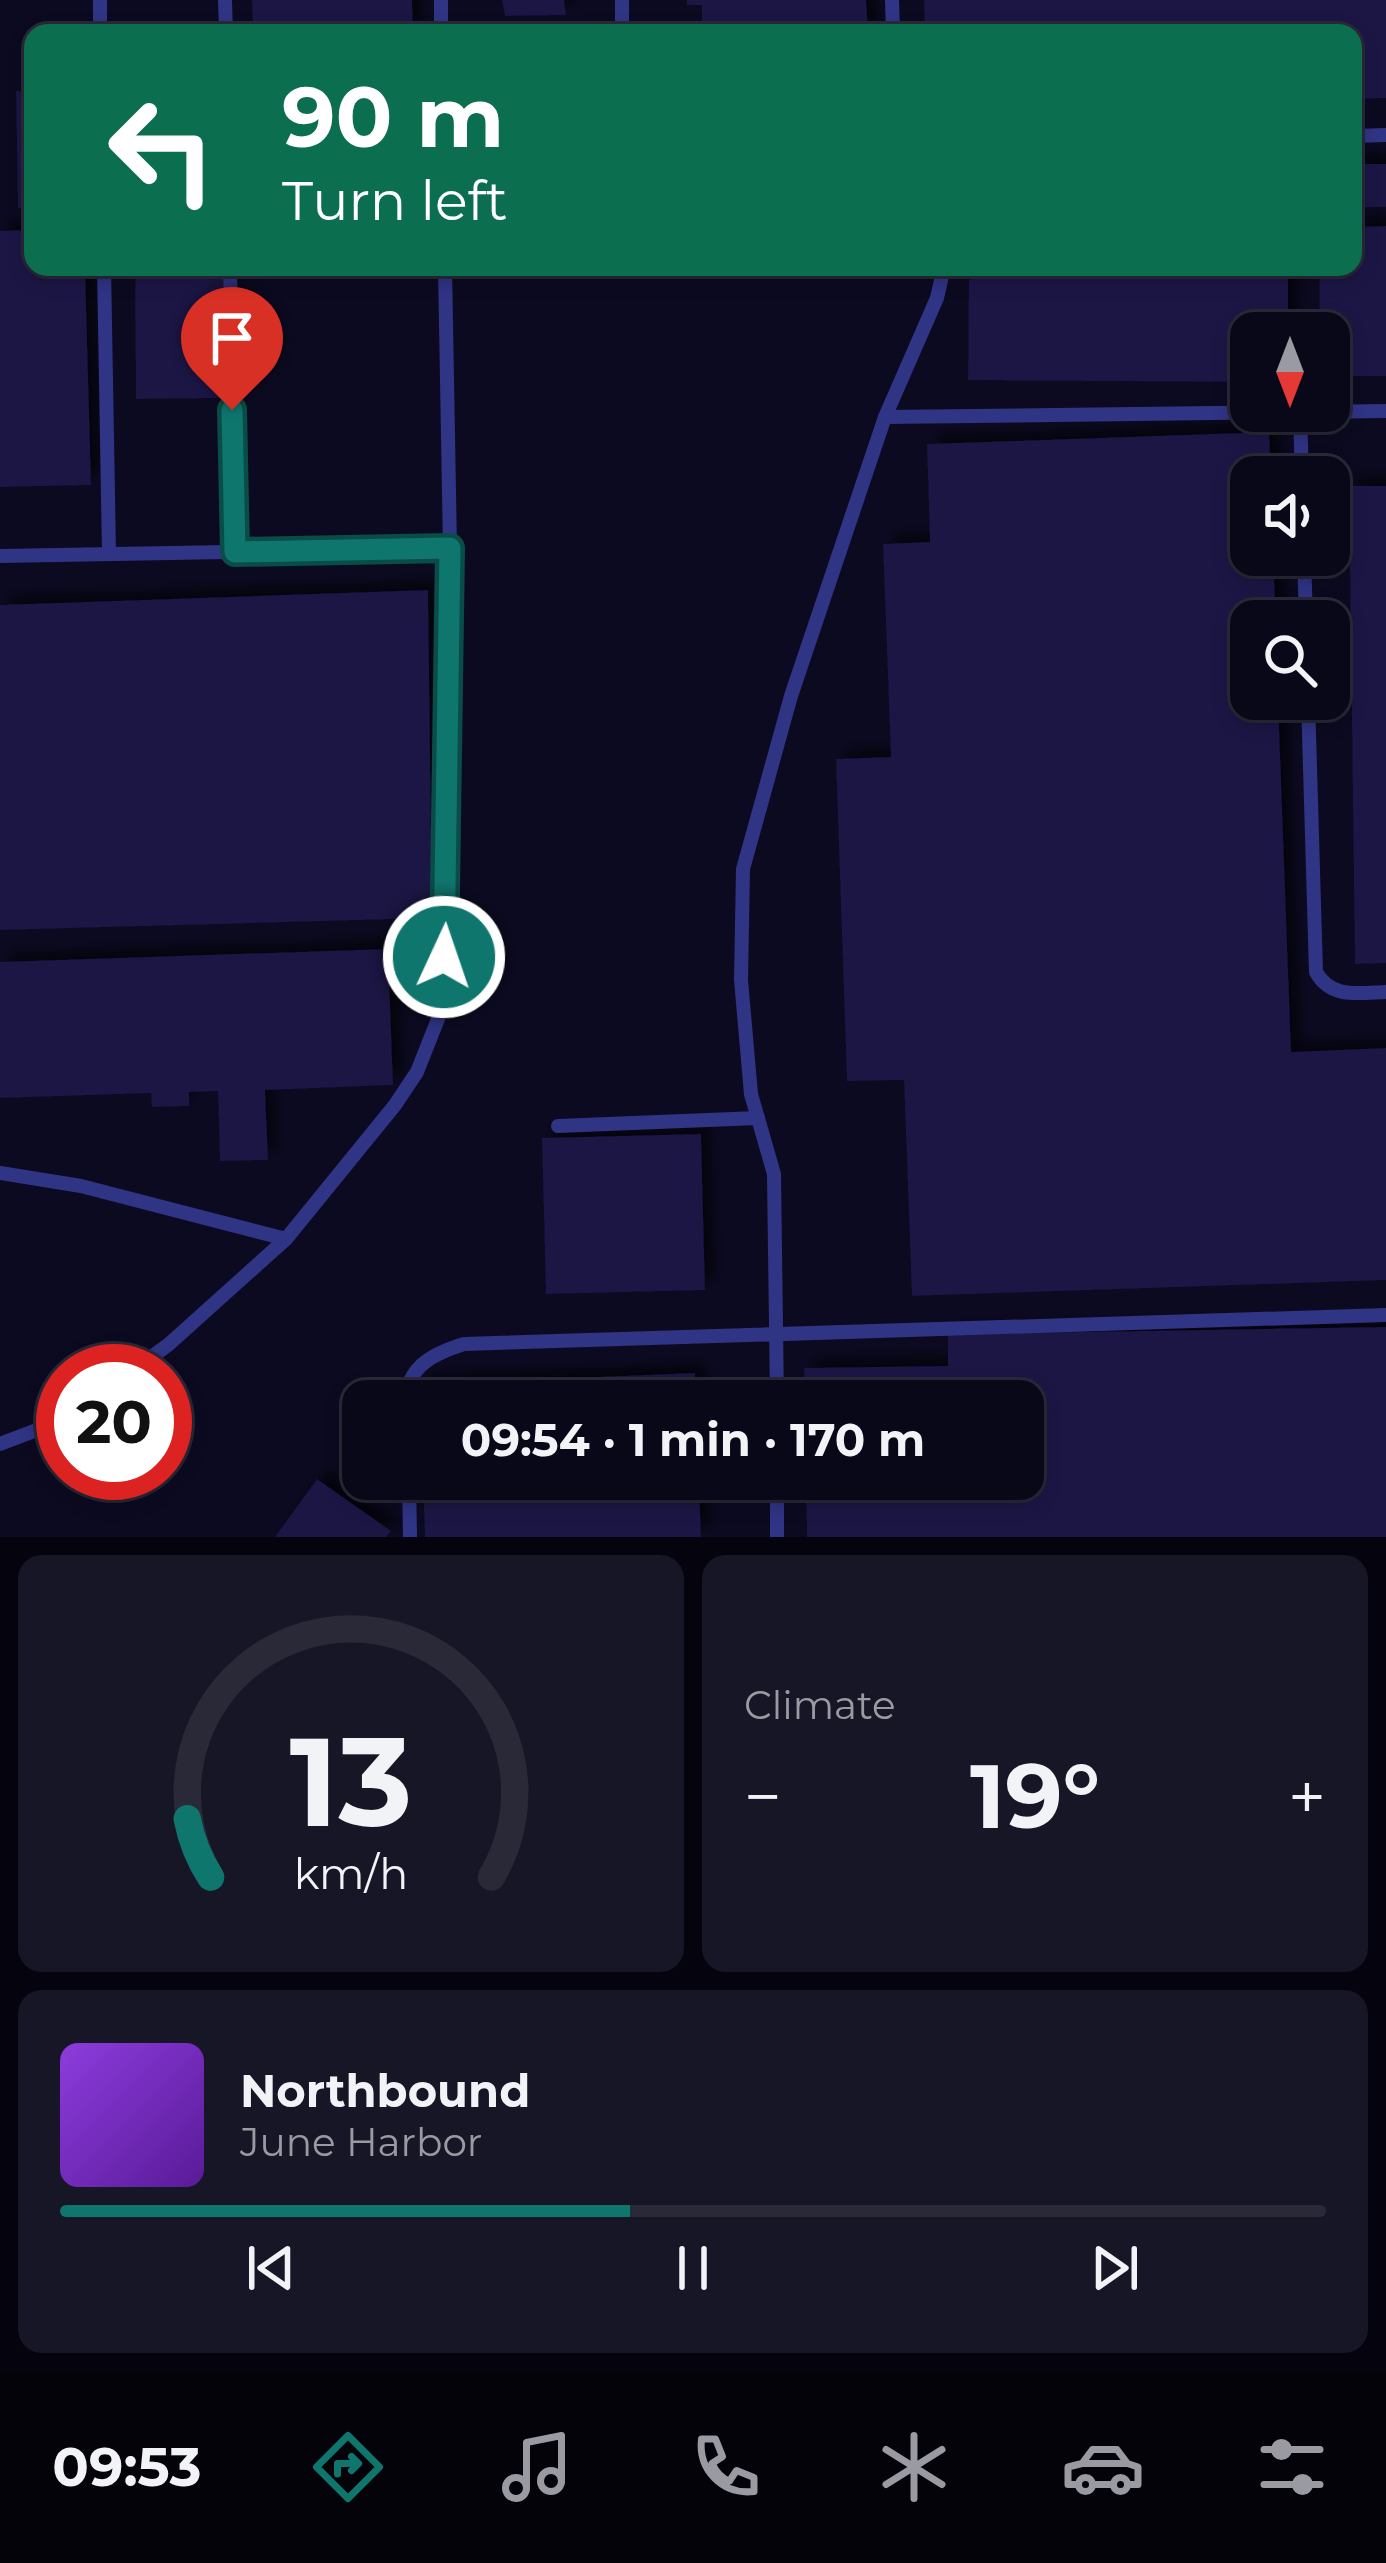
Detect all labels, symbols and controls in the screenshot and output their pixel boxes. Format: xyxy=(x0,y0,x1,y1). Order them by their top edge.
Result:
text: 90 m xyxy=(282,66,504,168)
icon: left xyxy=(84,72,240,228)
text: Turn left xyxy=(282,168,508,234)
pin xyxy=(181,287,283,410)
icon: arrive xyxy=(199,305,265,371)
north arrow xyxy=(1230,312,1350,432)
map controls xyxy=(1230,312,1350,720)
button: sound xyxy=(1230,456,1350,576)
button: search xyxy=(1230,600,1350,720)
position arrow xyxy=(381,894,507,1020)
speed limit sign: 20 xyxy=(36,1344,192,1500)
text: 09:54 · 1 min · 170 m xyxy=(461,1412,925,1467)
text: Climate xyxy=(744,1681,896,1729)
text: 13 xyxy=(290,1705,412,1857)
text: 19° xyxy=(970,1741,1100,1851)
text: − xyxy=(744,1756,782,1837)
text: + xyxy=(1288,1756,1326,1837)
text: km/h xyxy=(294,1846,408,1899)
text: Northbound xyxy=(240,2063,530,2118)
text: June Harbor xyxy=(240,2118,482,2166)
icon: previous xyxy=(238,2235,304,2301)
icon: pause xyxy=(660,2235,726,2301)
icon: next xyxy=(1082,2235,1148,2301)
icon: directions xyxy=(306,2425,390,2509)
icon: music xyxy=(495,2425,579,2509)
icon: phone xyxy=(684,2425,768,2509)
icon: climate xyxy=(872,2425,956,2509)
icon: car xyxy=(1061,2425,1145,2509)
icon: filters xyxy=(1250,2425,1334,2509)
text: 09:53 xyxy=(52,2434,201,2500)

